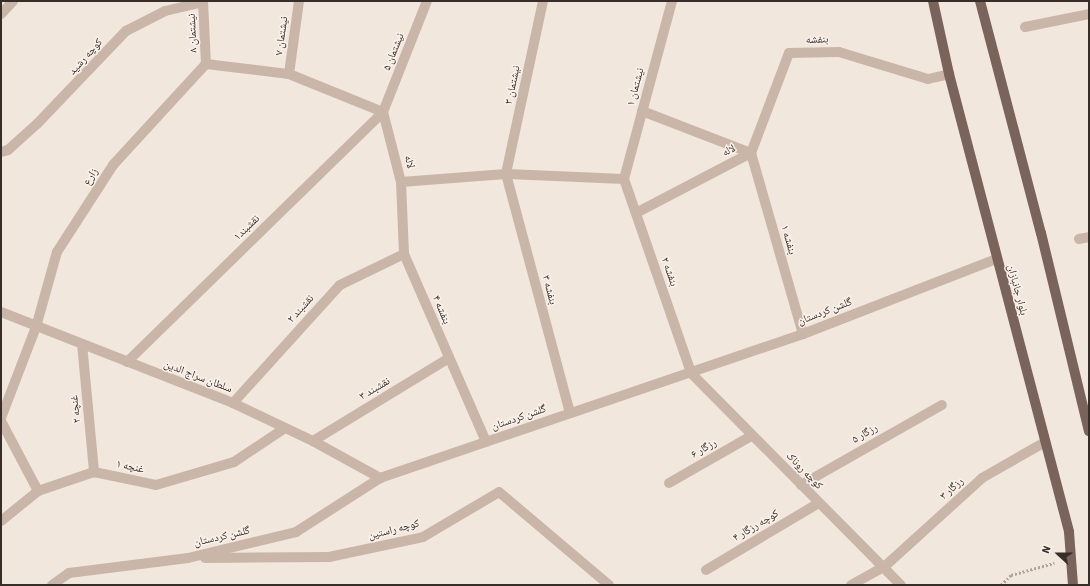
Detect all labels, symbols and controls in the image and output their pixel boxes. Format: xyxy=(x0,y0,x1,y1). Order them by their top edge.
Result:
street label: نیشتمان ۸ xyxy=(185,13,201,53)
street label: نیشتمان ۷ xyxy=(273,16,291,56)
street label: نیشتمان ۵ xyxy=(381,31,407,73)
street label: بنفشه xyxy=(806,33,828,47)
street label: کوچه رشید xyxy=(66,36,106,78)
street label: نیشتمان ۳ xyxy=(502,64,524,106)
street label: نیشتمان ۱ xyxy=(625,66,647,108)
street label: لاله xyxy=(720,142,738,160)
street label: لاله xyxy=(401,154,417,170)
street label: زارع xyxy=(81,166,101,188)
street label: نقشبند۱ xyxy=(231,212,263,244)
street label: بنفشه ۱ xyxy=(778,224,798,256)
street label: بنفشه ۲ xyxy=(658,256,680,288)
street label: بلوار جانبازان xyxy=(1004,263,1030,317)
street label: بنفشه ۳ xyxy=(539,274,559,306)
street label: نقشبند ۲ xyxy=(285,292,317,326)
street label: بنفشه ۴ xyxy=(429,294,453,326)
street label: گلشن کردستان xyxy=(796,296,854,328)
street label: سلطان سراج الدین xyxy=(162,358,234,396)
street label: نقشبند ۳ xyxy=(357,375,393,403)
street label: غنچه ۲ xyxy=(68,394,84,424)
street label: گلشن کردستان xyxy=(490,402,548,434)
street label: رزگار ۵ xyxy=(850,421,880,447)
street label: رزگار ۶ xyxy=(689,436,719,462)
street label: کوچه روناک xyxy=(783,450,825,492)
street label: غنچه ۱ xyxy=(115,458,145,476)
street label: رزگار ۳ xyxy=(937,475,967,503)
street label: کوچه رزگار ۴ xyxy=(731,507,781,545)
street label: کوچه راستین xyxy=(367,517,421,543)
street label: گلشن کردستان xyxy=(193,524,251,550)
north arrow xyxy=(1038,534,1078,574)
text: N xyxy=(1038,543,1055,556)

